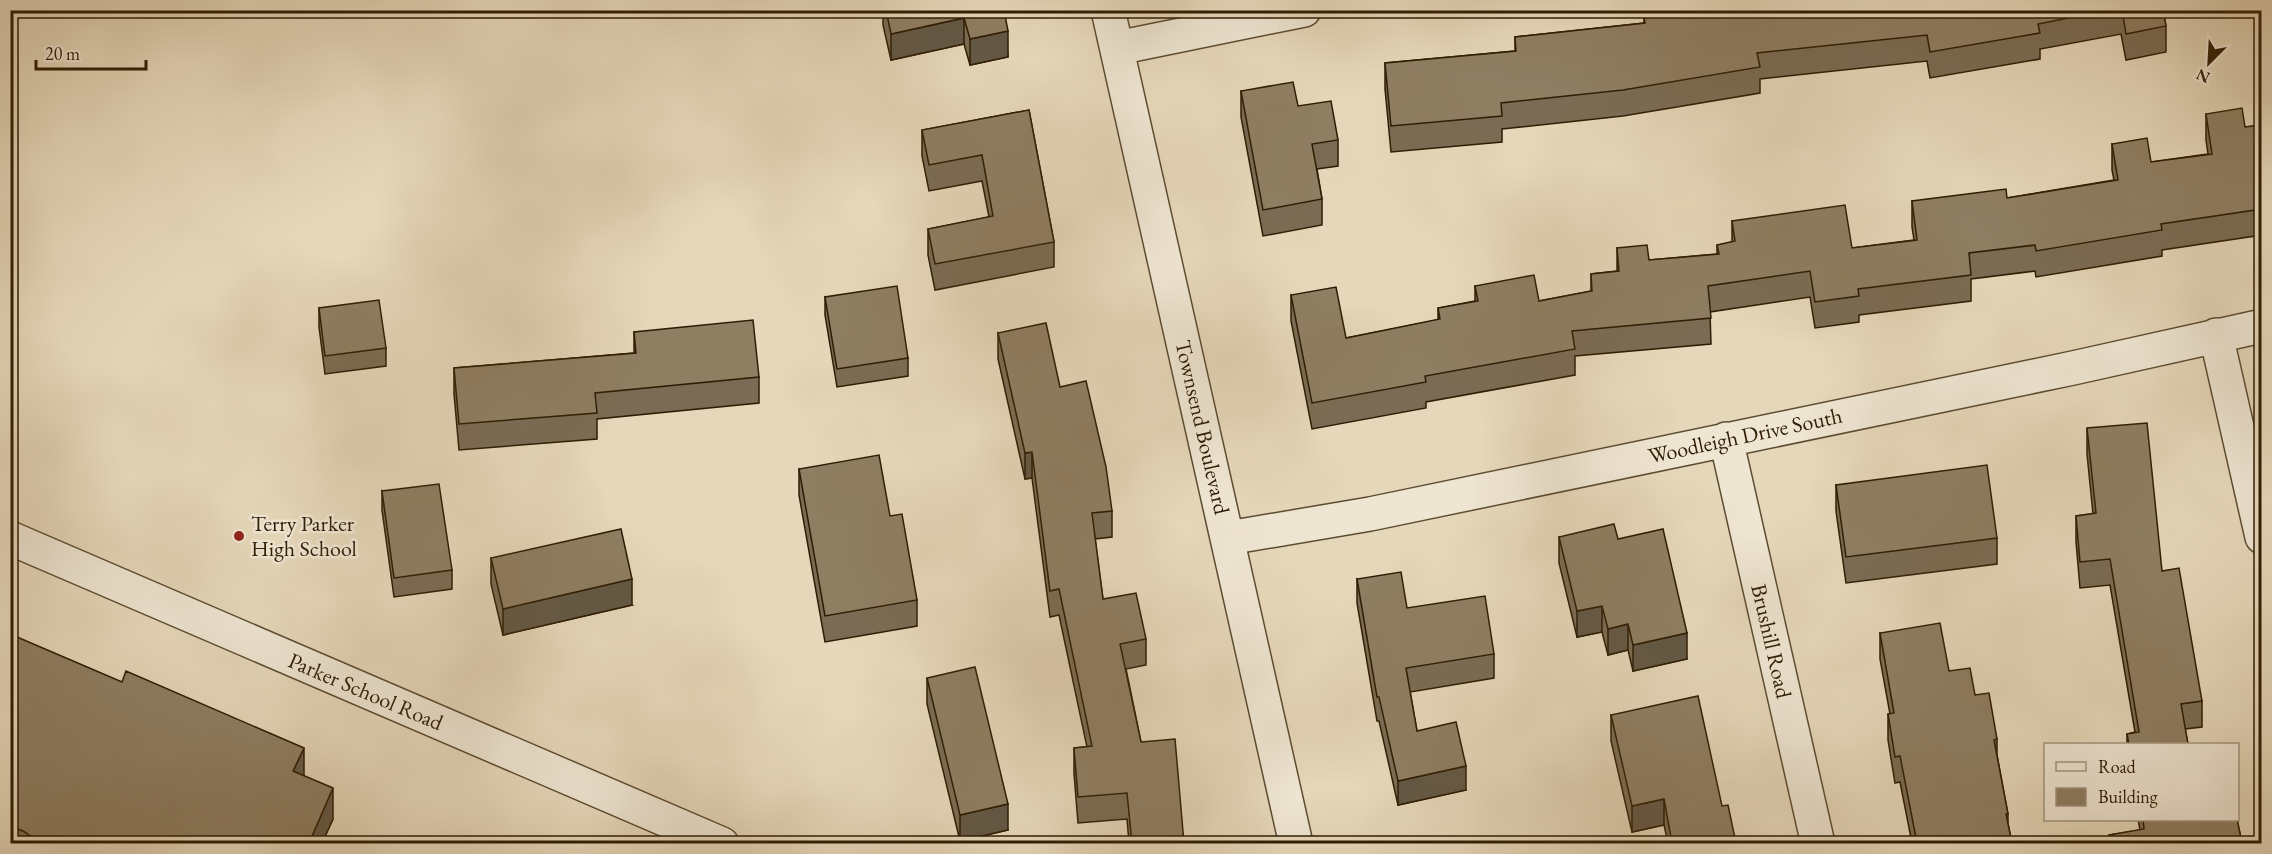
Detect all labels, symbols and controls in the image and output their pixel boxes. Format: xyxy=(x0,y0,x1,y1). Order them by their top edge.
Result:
scale bar xyxy=(36,33,146,71)
north arrow xyxy=(2179,33,2239,93)
text: 20 m xyxy=(45,42,80,65)
text: N xyxy=(2193,64,2213,88)
street label: Townsend Boulevard xyxy=(1168,337,1237,518)
street label: Woodleigh Drive South xyxy=(1645,401,1845,470)
place label: Terry Parker High School xyxy=(251,509,357,563)
marker: Terry Parker High School xyxy=(232,529,246,543)
street label: Brushill Road xyxy=(1744,581,1799,702)
street label: Parker School Road xyxy=(284,646,448,737)
legend xyxy=(2044,743,2239,821)
text: Road xyxy=(2098,755,2137,778)
text: Building xyxy=(2098,785,2158,808)

